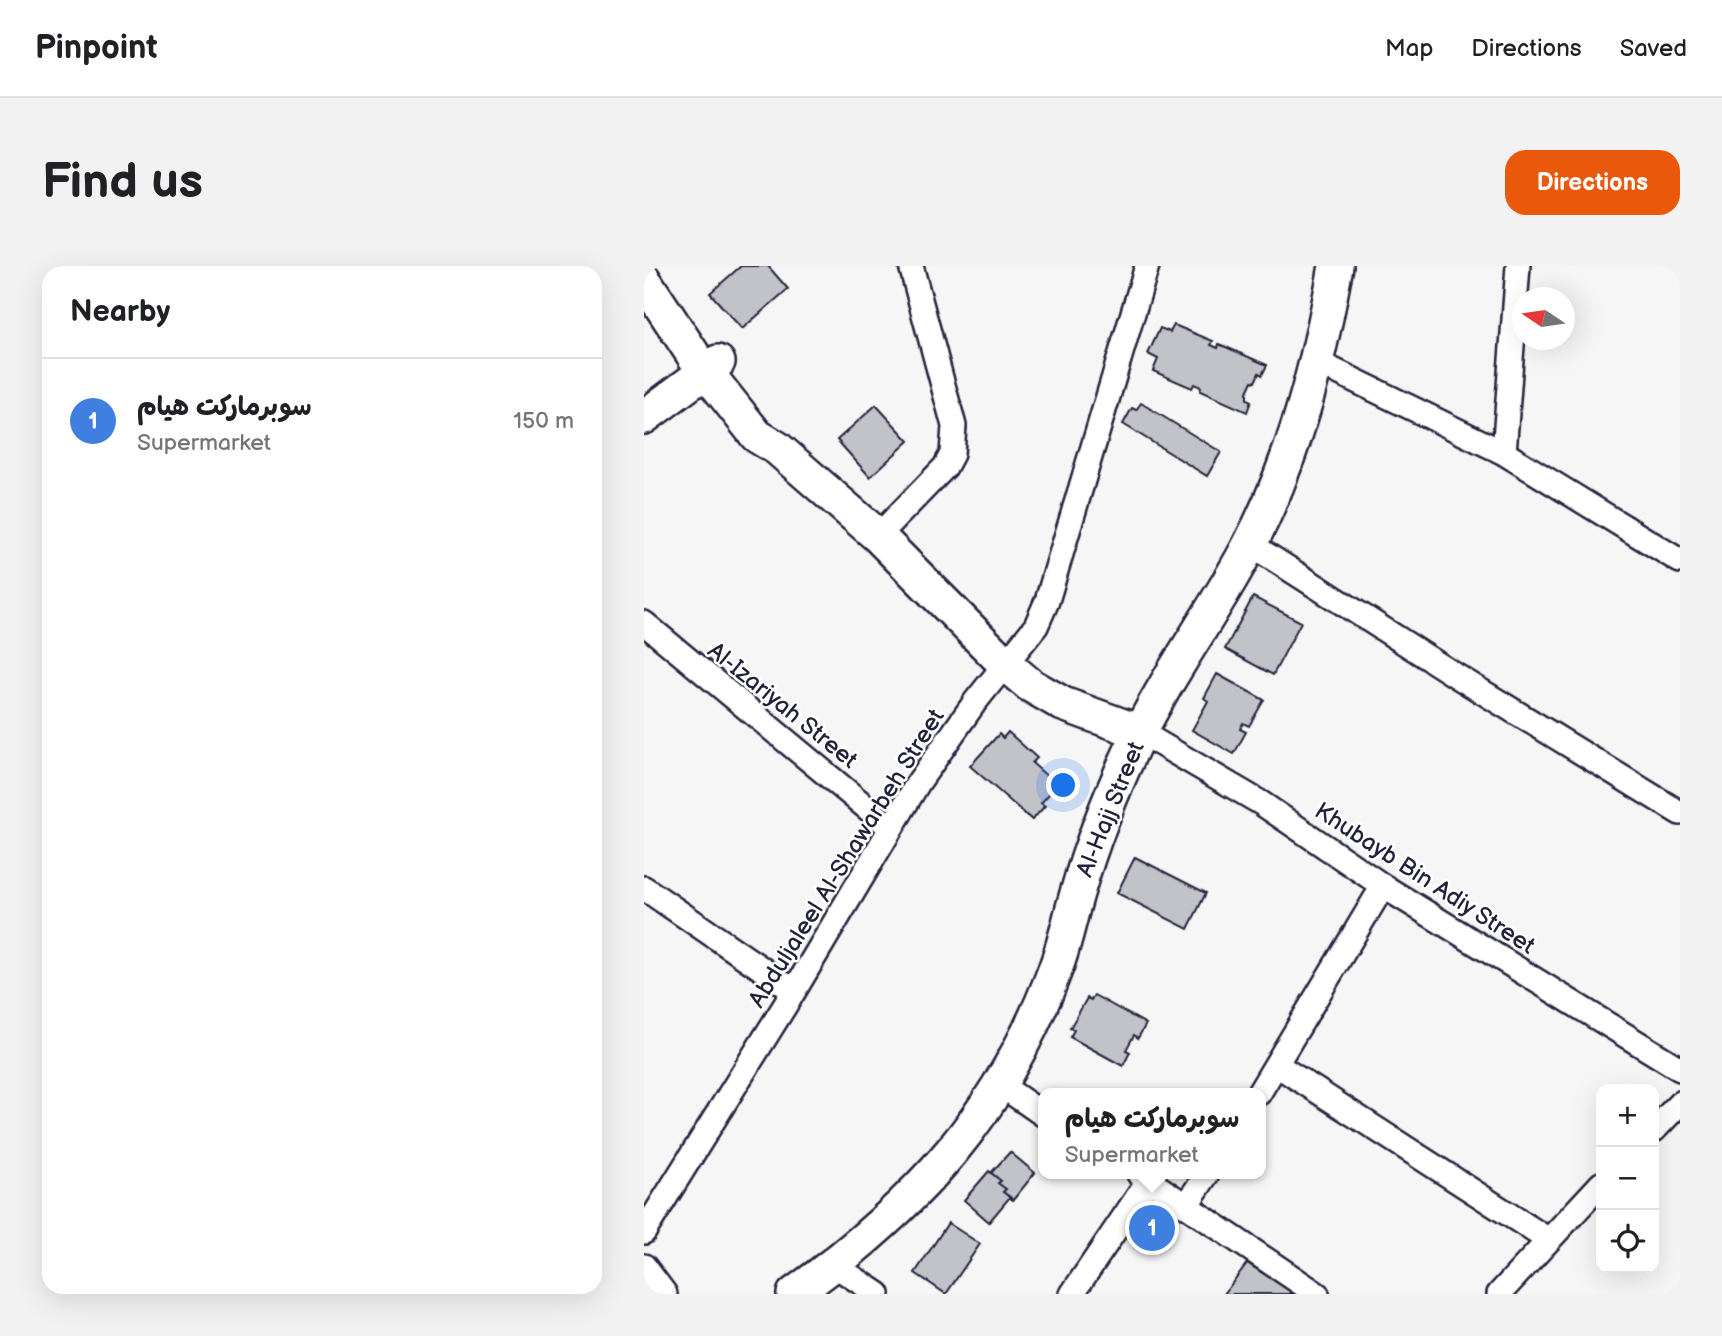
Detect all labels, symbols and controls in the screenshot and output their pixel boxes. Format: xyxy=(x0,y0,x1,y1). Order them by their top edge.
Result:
text: Pinpoint xyxy=(35,28,157,68)
text: Map xyxy=(1385,34,1433,63)
text: Directions xyxy=(1471,34,1582,63)
text: Saved xyxy=(1620,34,1687,63)
button: Directions xyxy=(1505,150,1680,215)
text: Find us xyxy=(42,153,203,212)
north arrow xyxy=(1512,287,1575,350)
text: Nearby xyxy=(70,294,170,330)
text: سوبرماركت هيام xyxy=(137,392,312,423)
text: 1 xyxy=(88,407,98,435)
text: 150 m xyxy=(513,407,574,435)
text: Supermarket xyxy=(137,429,271,457)
street label: Al-Izariyah Street xyxy=(702,636,864,775)
street label: Abduljaleel Al-Shawarbeh Street xyxy=(742,703,951,1013)
street label: Al-Hajj Street xyxy=(1070,737,1151,881)
your location xyxy=(1046,768,1080,802)
street label: Khubayb Bin Adiy Street xyxy=(1309,796,1541,961)
map controls xyxy=(1596,1084,1659,1273)
button: + xyxy=(1596,1084,1659,1147)
popup xyxy=(1038,1088,1266,1179)
text: سوبرماركت هيام xyxy=(1065,1104,1239,1135)
text: Supermarket xyxy=(1065,1141,1199,1169)
button: − xyxy=(1596,1147,1659,1210)
pin: 1 xyxy=(1129,1202,1175,1254)
button: locate xyxy=(1596,1210,1659,1273)

